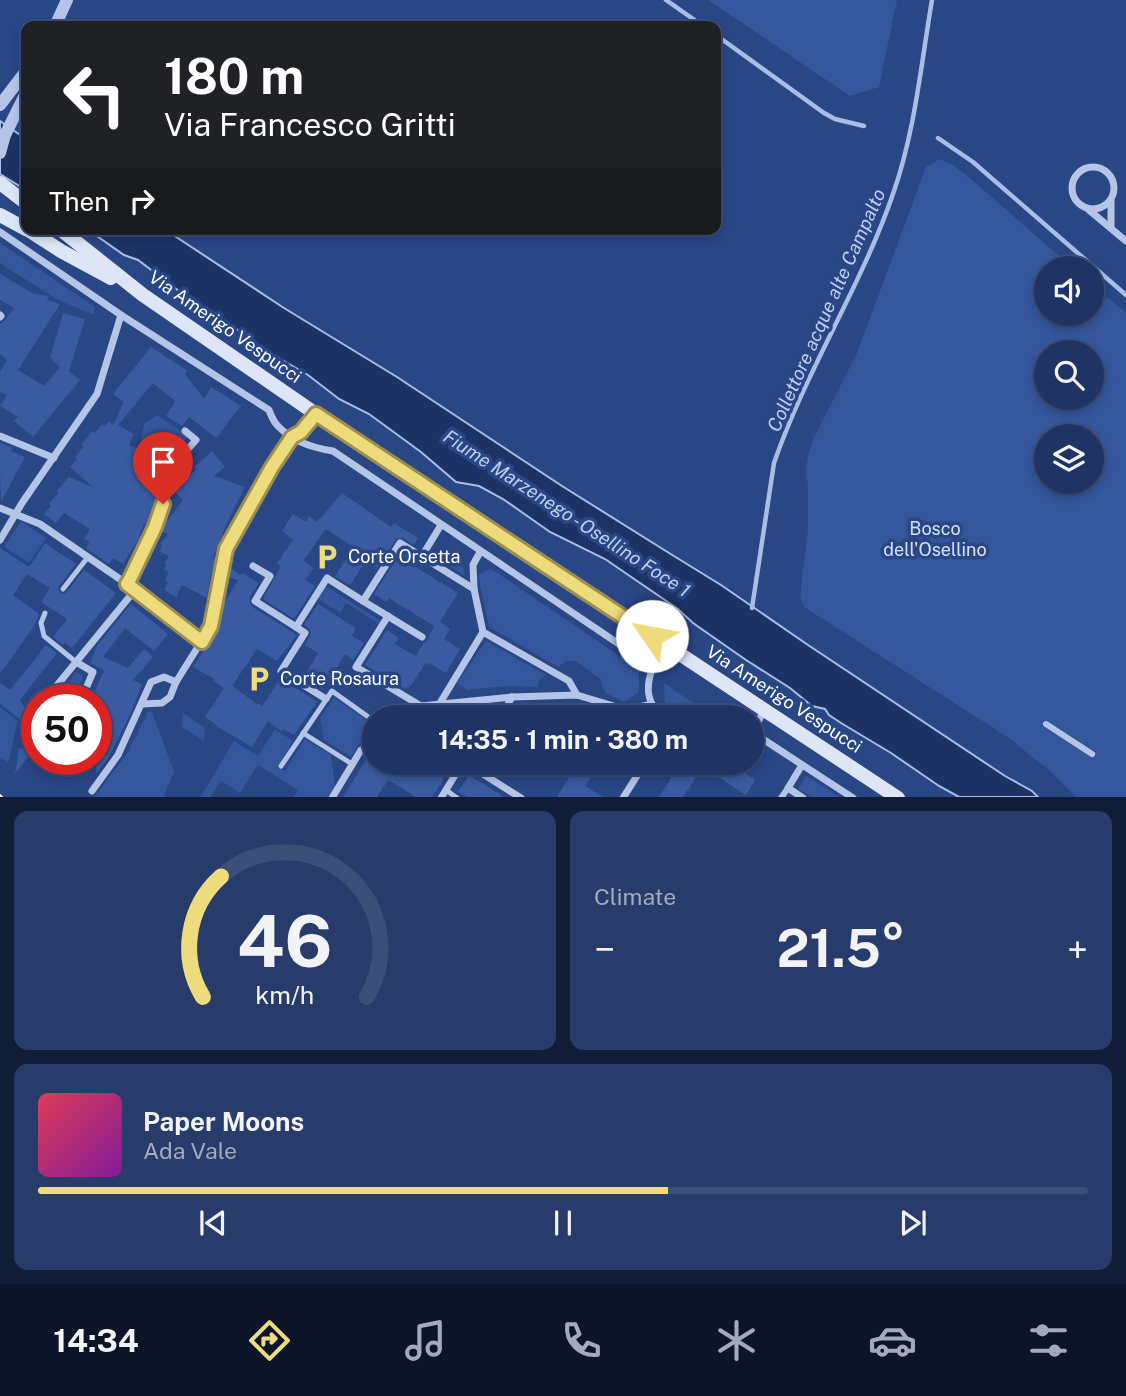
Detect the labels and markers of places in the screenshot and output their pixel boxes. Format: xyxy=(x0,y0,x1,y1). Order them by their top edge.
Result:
pin xyxy=(133,432,193,504)
parking icon: Corte Orsetta xyxy=(312,542,342,572)
place label: Corte Orsetta xyxy=(348,546,461,567)
parking icon: Corte Rosaura xyxy=(244,664,274,694)
place label: Corte Rosaura xyxy=(280,668,399,689)

